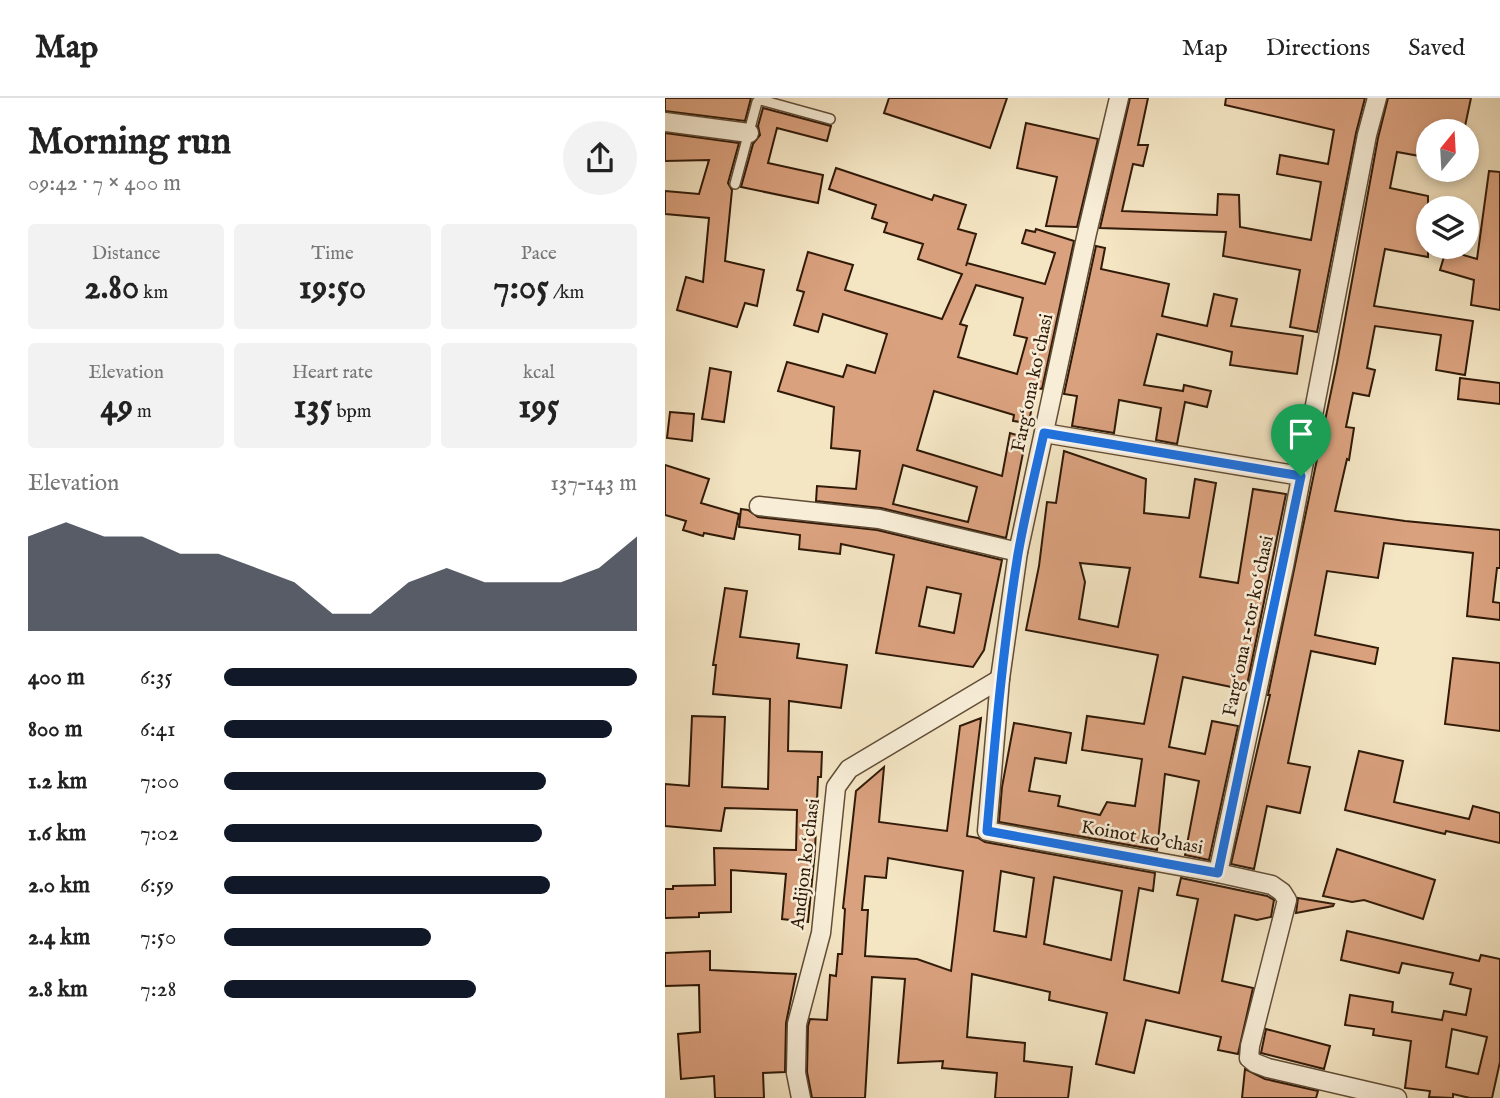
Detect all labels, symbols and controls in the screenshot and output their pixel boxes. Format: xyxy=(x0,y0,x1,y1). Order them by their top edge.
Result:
text: Map xyxy=(35,27,98,69)
text: Map xyxy=(1182,33,1228,64)
text: Directions xyxy=(1266,33,1370,64)
text: Saved xyxy=(1408,33,1465,64)
text: Morning run xyxy=(28,119,231,167)
north arrow xyxy=(1416,119,1479,182)
map controls xyxy=(1416,119,1479,259)
button: share xyxy=(563,121,637,195)
text: 09:42 · 7 × 400 m xyxy=(28,169,181,198)
button: layers xyxy=(1416,196,1479,259)
text: Distance xyxy=(92,242,161,266)
text: Time xyxy=(311,242,354,266)
text: Pace xyxy=(521,242,557,266)
text: 2.80 xyxy=(84,266,139,311)
text: 19:50 xyxy=(299,266,366,311)
text: 7:05 xyxy=(493,266,549,311)
text: km xyxy=(139,281,168,305)
text: /km xyxy=(549,281,584,305)
street label: Fargʻona koʻchasi xyxy=(1007,312,1059,454)
text: Elevation xyxy=(88,361,164,385)
text: Heart rate xyxy=(292,361,373,385)
text: kcal xyxy=(523,361,555,385)
text: 49 xyxy=(101,385,133,430)
text: 135 xyxy=(293,385,332,430)
text: 195 xyxy=(518,385,559,430)
text: m xyxy=(133,400,152,424)
text: bpm xyxy=(332,400,372,424)
pin xyxy=(1271,404,1331,476)
icon: arrive xyxy=(1282,415,1320,453)
text: Elevation xyxy=(28,469,119,498)
text: 137–143 m xyxy=(550,469,637,498)
street label: Fargʻona 1-tor koʻchasi xyxy=(1218,533,1280,719)
text: 400 m xyxy=(28,663,85,692)
text: 6:35 xyxy=(140,663,173,692)
text: 800 m xyxy=(28,715,82,744)
text: 6:41 xyxy=(140,715,176,744)
text: 1.2 km xyxy=(28,767,87,796)
text: 7:00 xyxy=(140,767,179,796)
street label: Andijon koʻchasi xyxy=(786,797,826,932)
street label: Koinot ko'chasi xyxy=(1079,815,1205,861)
text: 1.6 km xyxy=(28,819,86,848)
text: 7:02 xyxy=(140,819,179,848)
text: 2.0 km xyxy=(28,871,90,900)
text: 6:59 xyxy=(140,871,174,900)
text: 2.4 km xyxy=(28,923,90,952)
text: 7:50 xyxy=(140,923,176,952)
text: 2.8 km xyxy=(28,975,88,1004)
text: 7:28 xyxy=(140,975,177,1004)

